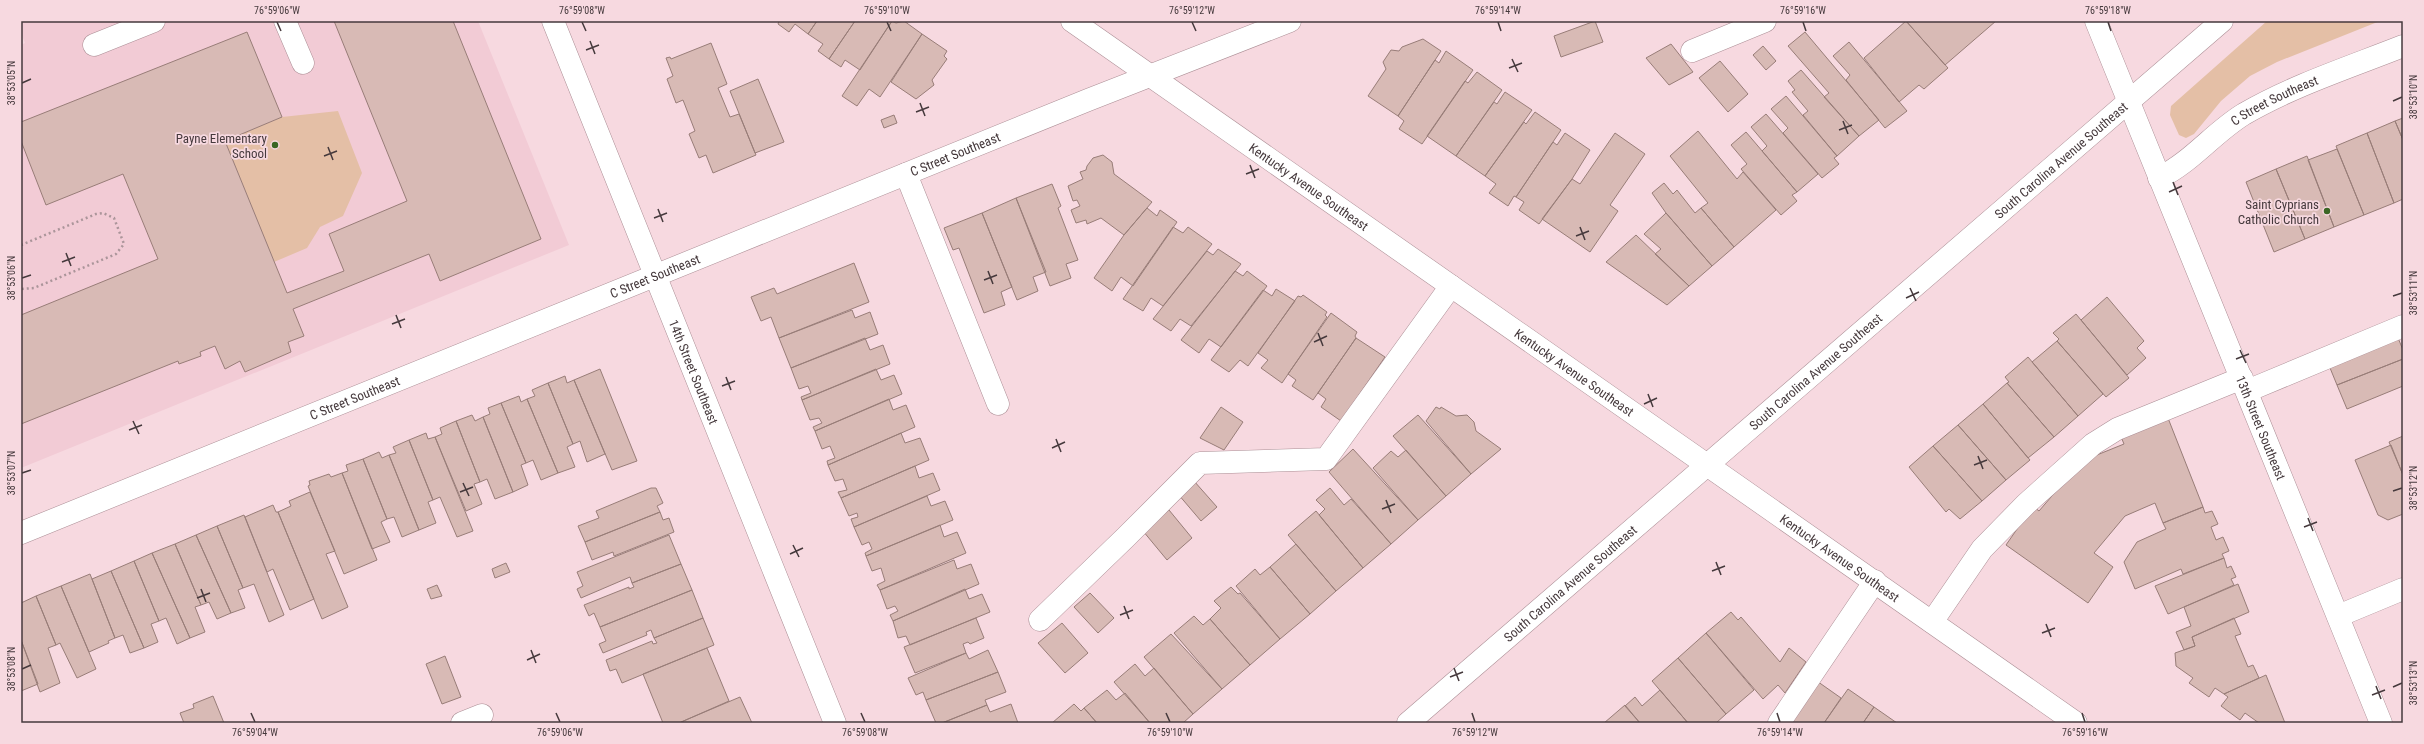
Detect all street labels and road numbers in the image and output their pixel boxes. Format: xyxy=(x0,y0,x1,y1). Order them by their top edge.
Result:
street label: C Street Southeast xyxy=(2228,73,2320,129)
street label: South Carolina Avenue Southeast xyxy=(1992,99,2131,222)
street label: C Street Southeast xyxy=(908,129,1002,179)
street label: Kentucky Avenue Southeast xyxy=(1246,140,1371,234)
street label: C Street Southeast xyxy=(608,251,702,301)
street label: South Carolina Avenue Southeast xyxy=(1746,311,1885,433)
street label: 14th Street Southeast xyxy=(666,318,721,427)
street label: Kentucky Avenue Southeast xyxy=(1512,326,1637,420)
street label: C Street Southeast xyxy=(308,373,402,423)
street label: 13th Street Southeast xyxy=(2233,374,2289,482)
street label: Kentucky Avenue Southeast xyxy=(1777,511,1902,605)
street label: South Carolina Avenue Southeast xyxy=(1501,522,1640,645)

